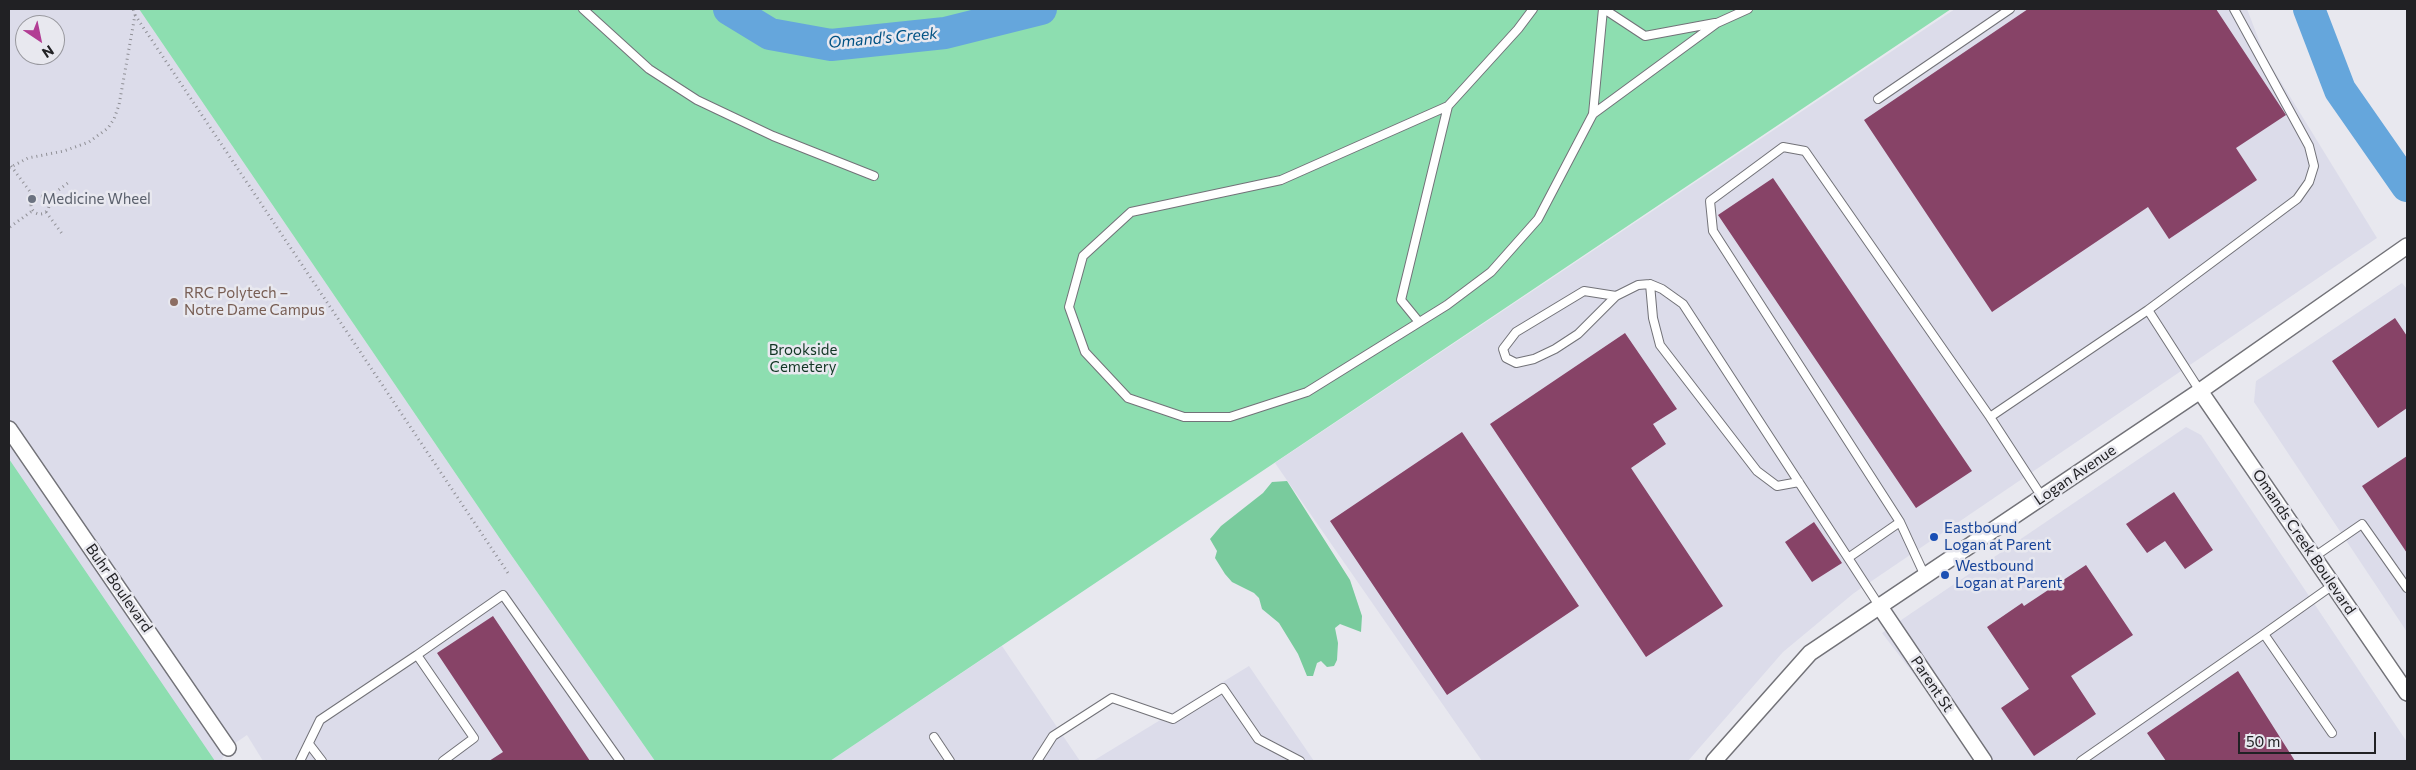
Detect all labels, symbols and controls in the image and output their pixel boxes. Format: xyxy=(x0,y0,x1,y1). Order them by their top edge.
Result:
north arrow xyxy=(15,15,65,65)
water label: Omand's Creek xyxy=(827,24,939,52)
text: N xyxy=(39,42,57,62)
place label: Medicine Wheel xyxy=(42,190,151,208)
marker: Medicine Wheel xyxy=(26,193,38,205)
place label: RRC Polytech – Notre Dame Campus xyxy=(184,284,325,319)
marker: RRC Polytech – Notre Dame Campus xyxy=(168,296,180,308)
park label: Brookside Cemetery xyxy=(769,341,837,376)
street label: Logan Avenue xyxy=(2031,441,2119,509)
street label: Omands Creek Boulevard xyxy=(2249,466,2359,618)
place label: Eastbound Logan at Parent xyxy=(1944,519,2051,554)
marker: Eastbound Logan at Parent xyxy=(1928,531,1940,543)
street label: Buhr Boulevard xyxy=(82,540,156,636)
place label: Westbound Logan at Parent xyxy=(1955,557,2062,592)
marker: Westbound Logan at Parent xyxy=(1939,569,1951,581)
street label: Parent St xyxy=(1907,653,1957,715)
scale bar xyxy=(2241,722,2378,754)
text: 50 m xyxy=(2246,732,2280,750)

